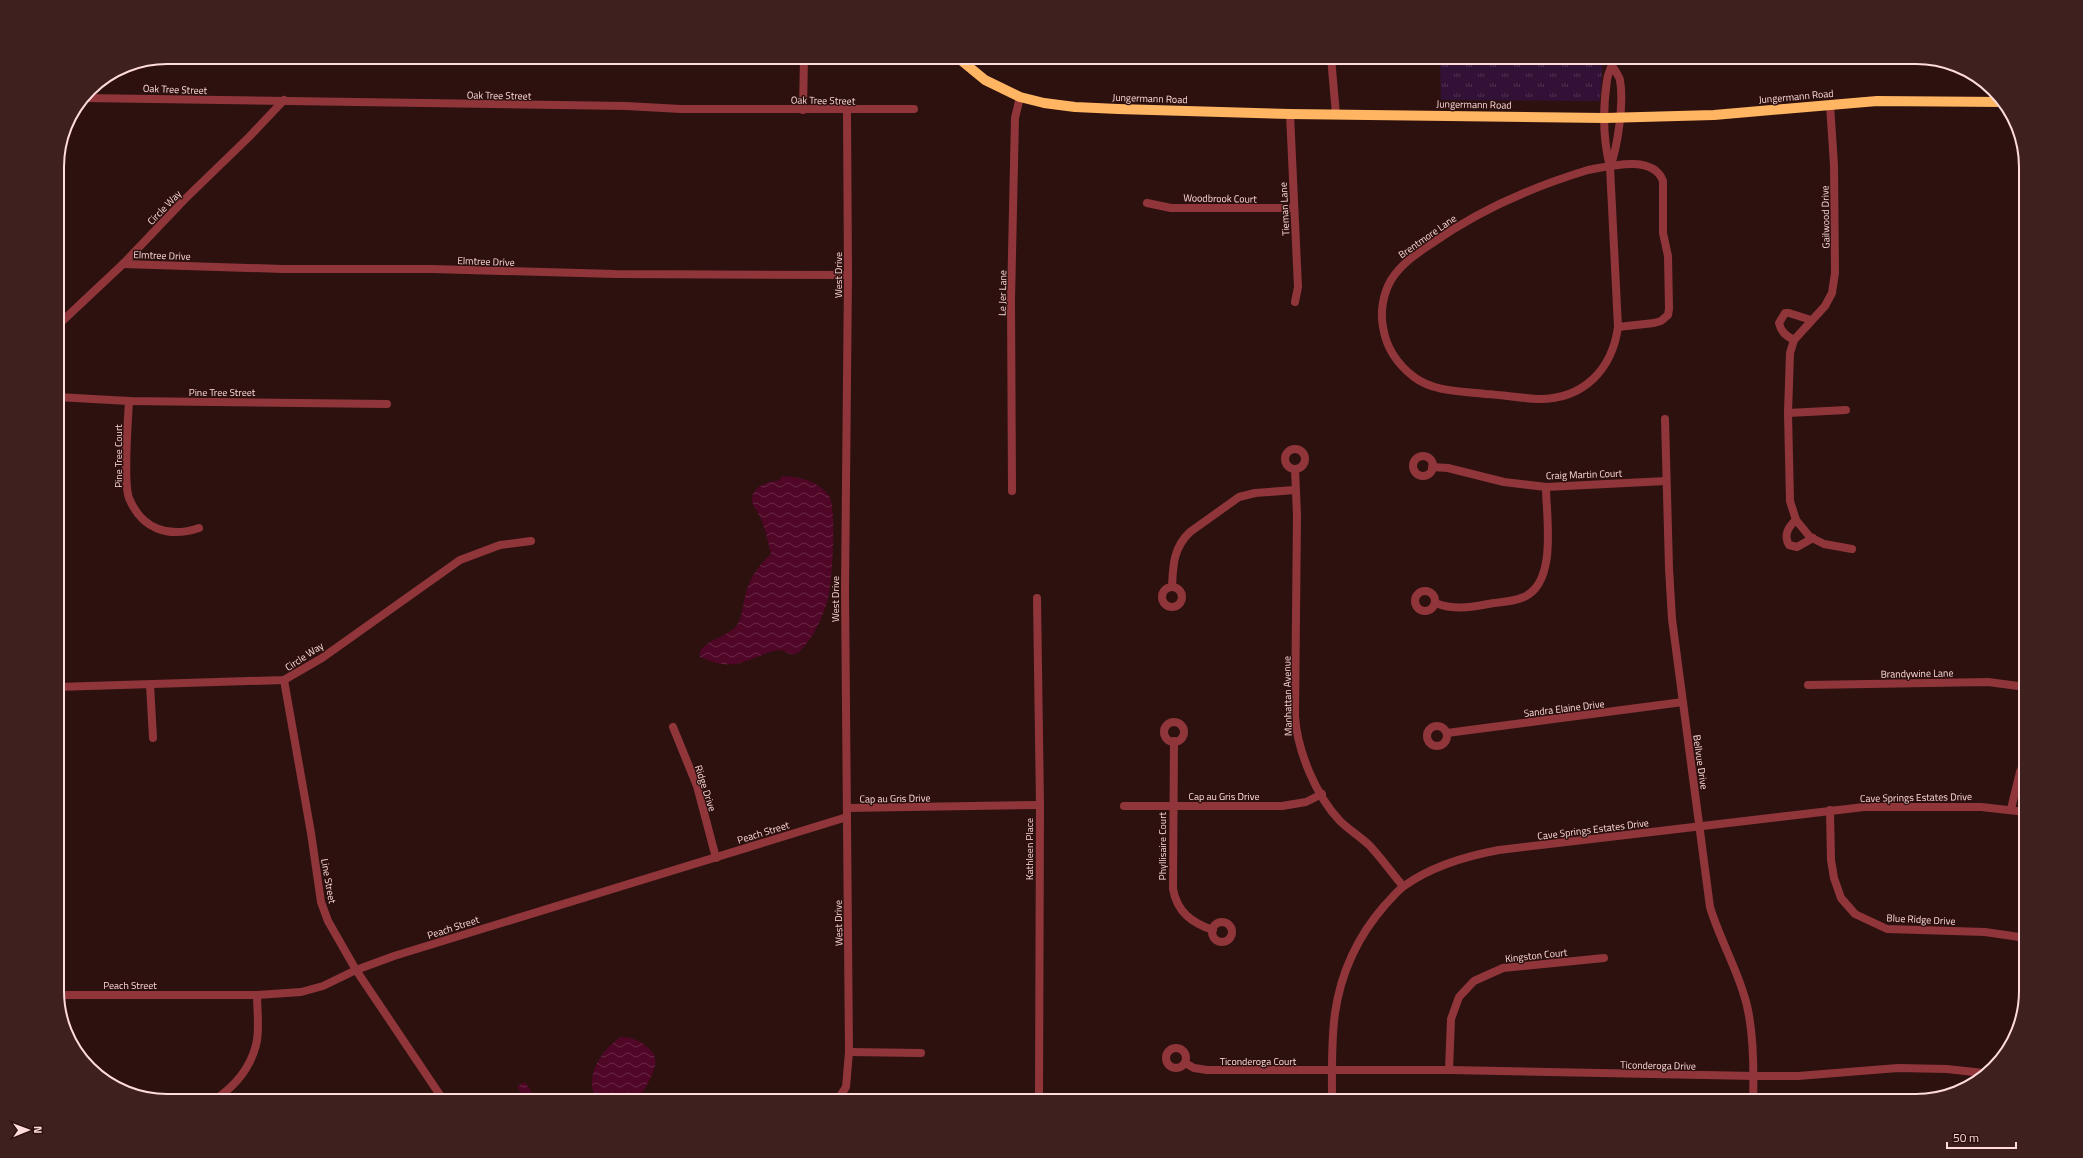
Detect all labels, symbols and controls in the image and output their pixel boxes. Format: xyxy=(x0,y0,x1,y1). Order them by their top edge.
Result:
street label: Oak Tree Street xyxy=(143,81,208,98)
street label: Jungermann Road xyxy=(1758,86,1834,107)
street label: Oak Tree Street xyxy=(467,87,532,104)
street label: Jungermann Road xyxy=(1112,90,1188,107)
street label: Oak Tree Street xyxy=(791,92,856,109)
street label: Jungermann Road xyxy=(1436,96,1512,113)
street label: Tieman Lane xyxy=(1276,182,1293,236)
street label: Gailwood Drive xyxy=(1817,185,1834,249)
street label: Circle Way xyxy=(144,186,185,228)
street label: Woodbrook Court xyxy=(1183,190,1257,207)
street label: Brentmore Lane xyxy=(1395,211,1459,262)
street label: Elmtree Drive xyxy=(133,247,191,264)
street label: West Drive xyxy=(831,252,846,298)
street label: Elmtree Drive xyxy=(457,253,515,270)
street label: Le Jer Lane xyxy=(995,270,1010,316)
street label: Pine Tree Street xyxy=(189,385,256,400)
street label: Pine Tree Court xyxy=(111,424,126,488)
street label: Craig Martin Court xyxy=(1546,466,1623,483)
street label: West Drive xyxy=(828,576,843,622)
street label: Circle Way xyxy=(282,638,327,675)
street label: Manhattan Avenue xyxy=(1279,656,1296,736)
street label: Brandywine Lane xyxy=(1880,665,1954,682)
street label: Sandra Elaine Drive xyxy=(1523,696,1605,721)
street label: Bellvue Drive xyxy=(1689,734,1712,790)
street label: Ridge Drive xyxy=(691,763,720,813)
street label: Cap au Gris Drive xyxy=(1189,789,1259,804)
street label: Cave Springs Estates Drive xyxy=(1860,789,1972,806)
street label: Cap au Gris Drive xyxy=(859,790,931,807)
street label: Phyllisaire Court xyxy=(1155,811,1170,880)
street label: Cave Springs Estates Drive xyxy=(1537,815,1650,844)
street label: Peach Street xyxy=(735,817,791,847)
street label: Kathleen Place xyxy=(1022,818,1037,880)
street label: Line Street xyxy=(317,857,340,905)
street label: West Drive xyxy=(831,900,846,946)
street label: Blue Ridge Drive xyxy=(1886,910,1956,929)
street label: Peach Street xyxy=(425,912,481,943)
street label: Kingston Court xyxy=(1504,945,1568,966)
street label: Peach Street xyxy=(103,978,157,993)
street label: Ticonderoga Court xyxy=(1220,1054,1297,1069)
street label: Ticonderoga Drive xyxy=(1620,1057,1696,1074)
north arrow xyxy=(8,1110,48,1150)
scale bar xyxy=(1947,1124,2016,1150)
text: N xyxy=(30,1126,46,1134)
text: 50 m xyxy=(1953,1128,1979,1147)

